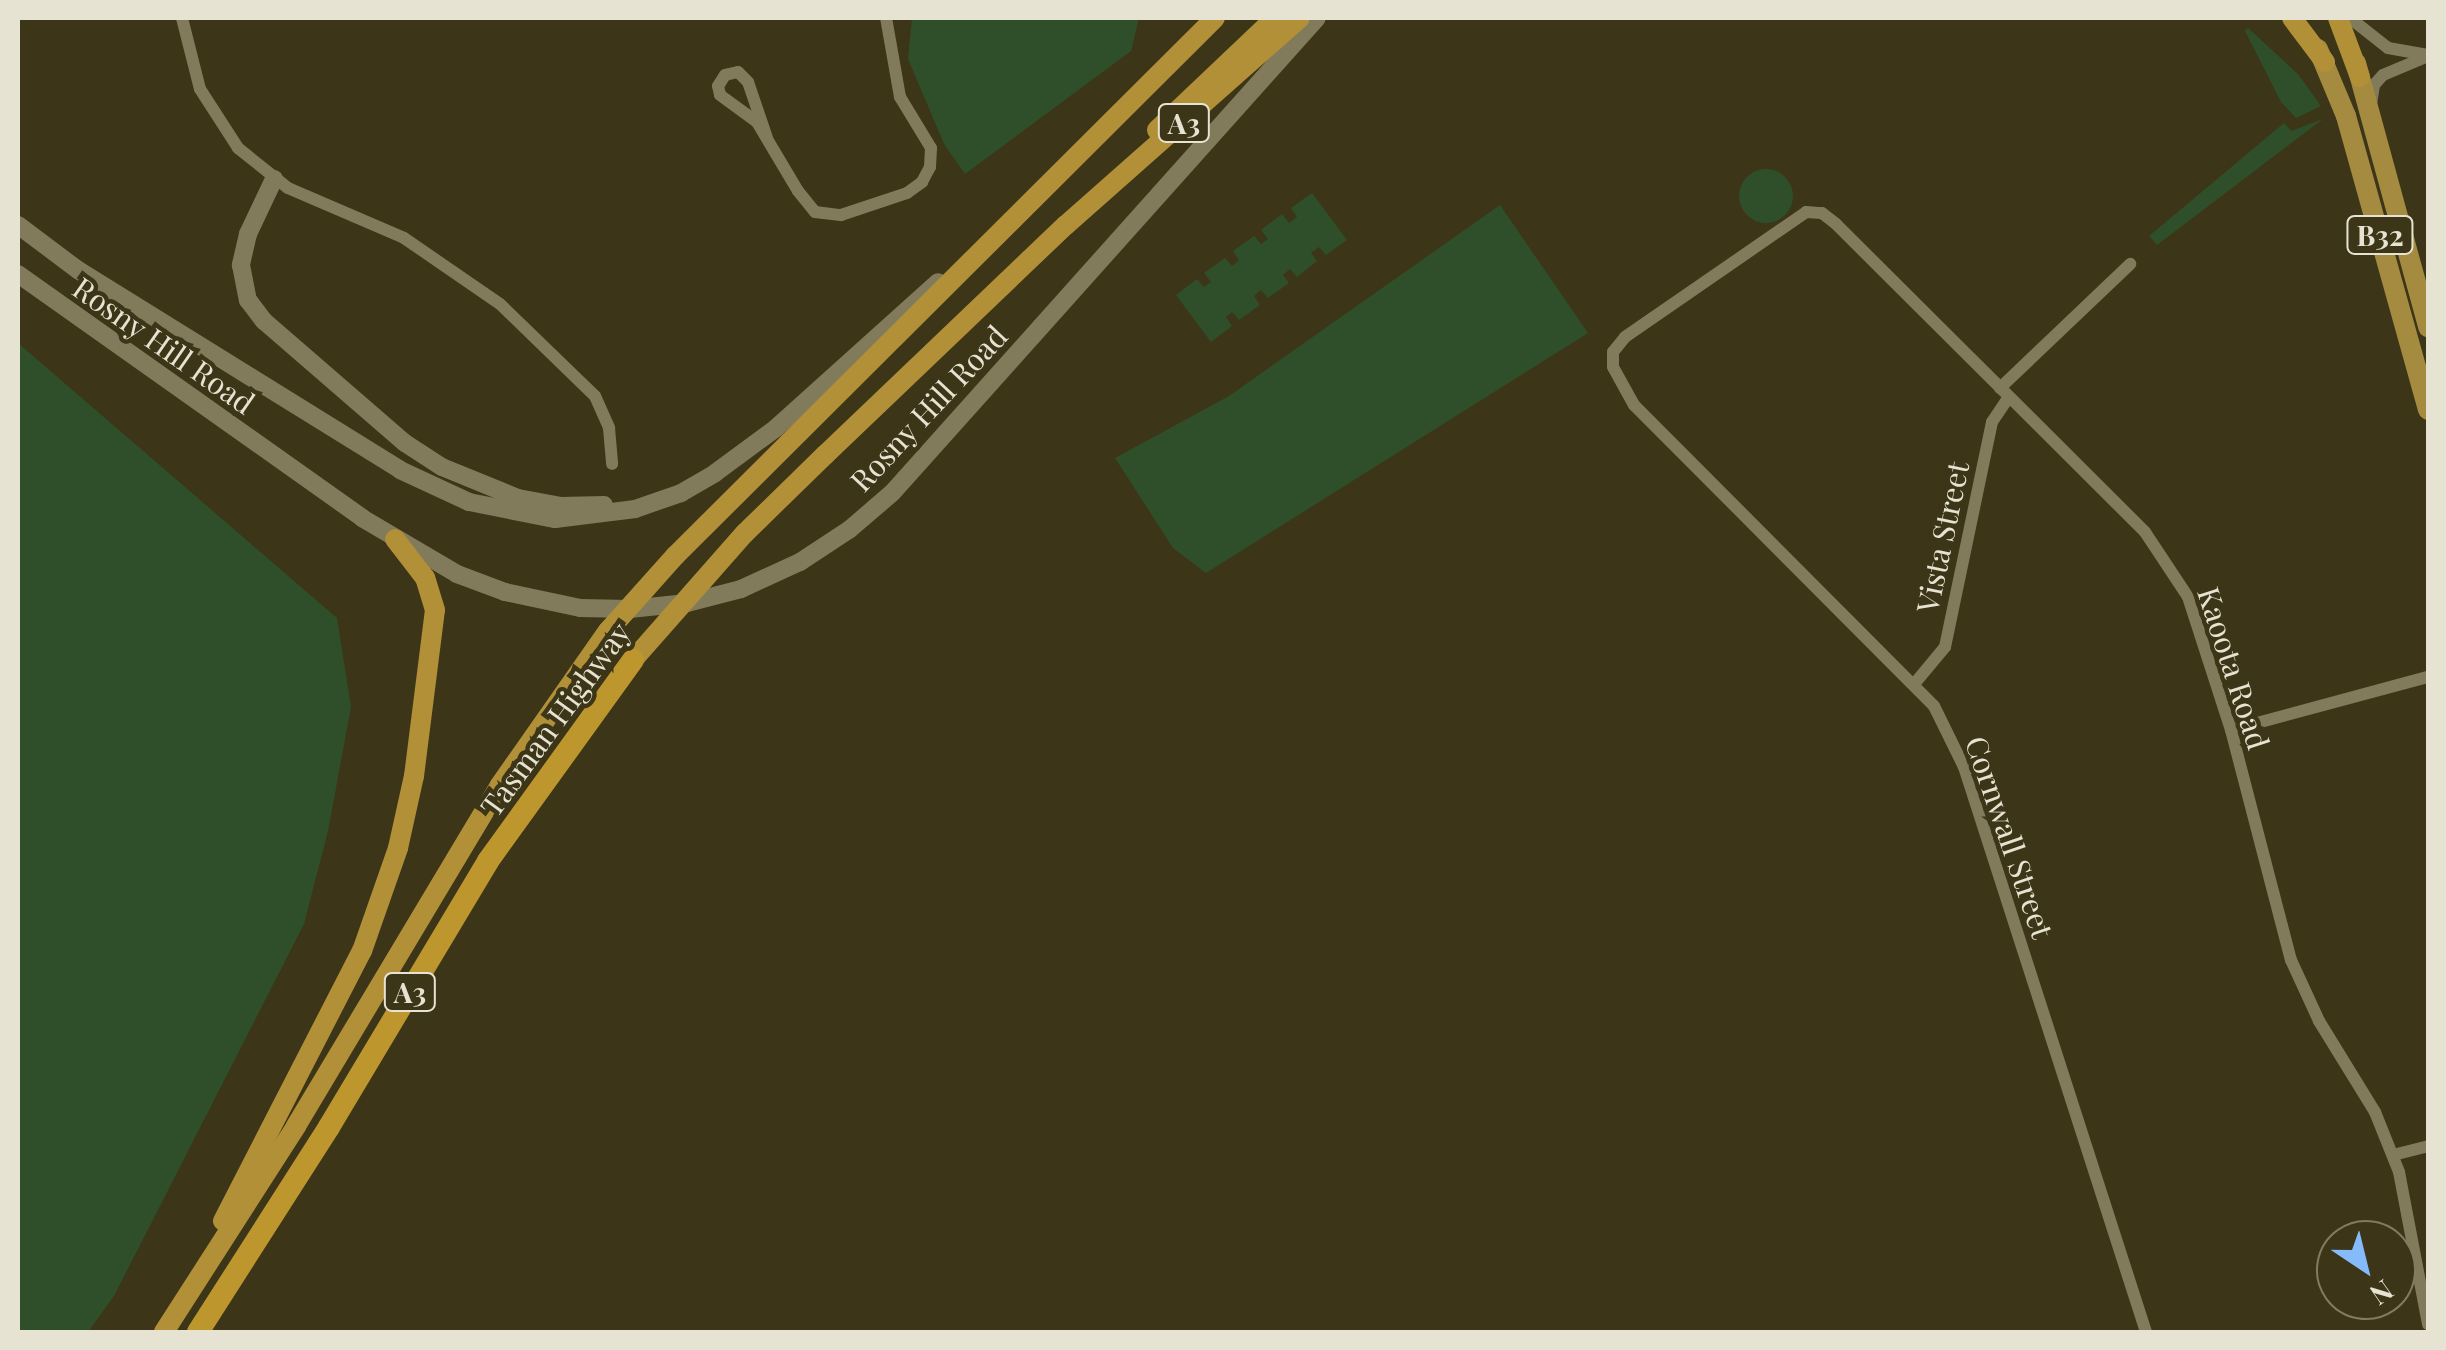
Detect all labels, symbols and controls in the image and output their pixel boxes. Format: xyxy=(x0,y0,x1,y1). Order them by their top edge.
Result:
road number: A3 xyxy=(1156,100,1212,146)
road number: B32 xyxy=(2345,212,2415,258)
street label: Rosny Hill Road xyxy=(66,269,262,421)
street label: Rosny Hill Road xyxy=(842,318,1014,498)
street label: Vista Street xyxy=(1908,458,1976,616)
street label: Kaoota Road xyxy=(2191,582,2277,754)
street label: Tasman Highway xyxy=(473,615,637,823)
street label: Cornwall Street xyxy=(1959,731,2061,943)
road number: A3 xyxy=(382,969,438,1015)
north arrow xyxy=(2316,1220,2416,1320)
text: N xyxy=(2363,1272,2401,1314)

